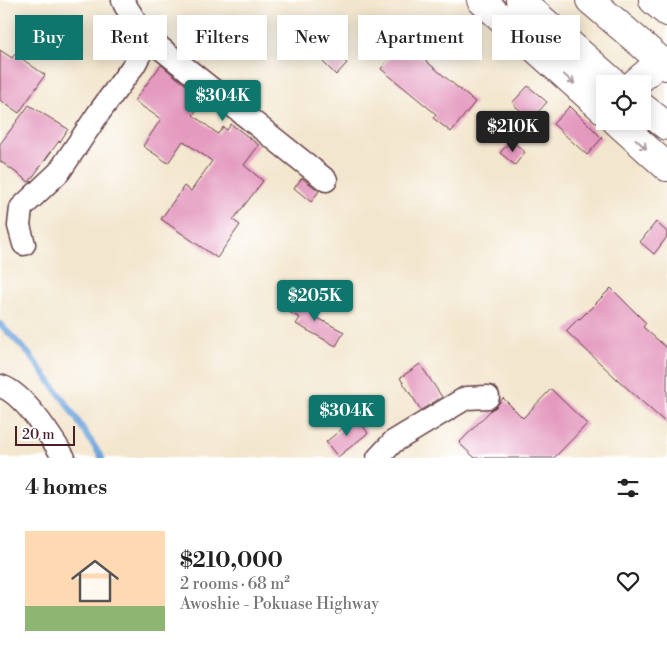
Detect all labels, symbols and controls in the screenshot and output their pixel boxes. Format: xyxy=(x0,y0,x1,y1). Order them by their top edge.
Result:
chip: Buy xyxy=(15,15,83,60)
chip: Rent xyxy=(93,15,167,60)
chip: Filters xyxy=(177,15,267,60)
chip: New xyxy=(277,15,348,60)
chip: Apartment xyxy=(358,15,482,60)
chip: House xyxy=(492,15,580,60)
one-way arrow xyxy=(562,73,575,84)
map controls xyxy=(596,75,651,130)
button: locate xyxy=(596,75,651,130)
pin: $304K xyxy=(188,80,258,122)
text: $304K xyxy=(196,86,250,106)
pin: $210K xyxy=(478,110,548,153)
text: $210K xyxy=(487,117,539,137)
one-way arrow xyxy=(635,138,648,150)
pin: $205K xyxy=(280,280,350,322)
text: $205K xyxy=(288,286,342,306)
pin: $304K xyxy=(312,394,382,437)
text: $304K xyxy=(320,401,374,421)
scale bar xyxy=(15,423,75,446)
text: 20 m xyxy=(22,426,54,444)
icon: filters xyxy=(614,474,642,502)
text: 4 homes xyxy=(25,475,107,501)
text: $210,000 xyxy=(180,548,283,574)
icon: home xyxy=(65,551,125,611)
icon: heart xyxy=(614,567,642,595)
text: 2 rooms · 68 m² xyxy=(180,574,290,594)
text: Awoshie - Pokuase Highway xyxy=(180,594,379,614)

